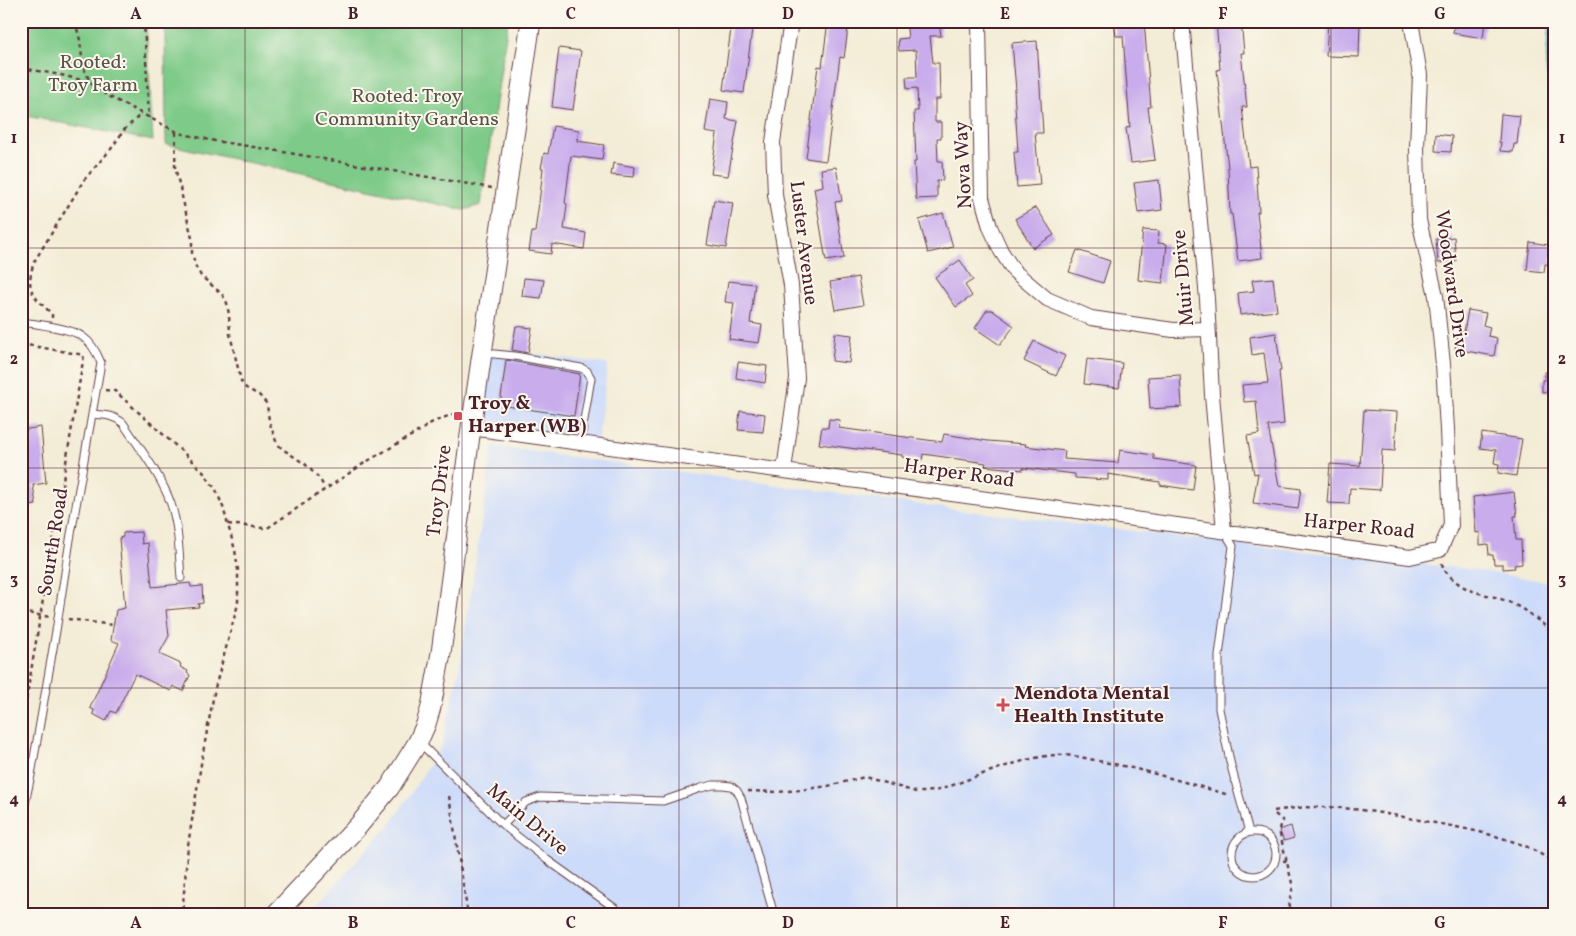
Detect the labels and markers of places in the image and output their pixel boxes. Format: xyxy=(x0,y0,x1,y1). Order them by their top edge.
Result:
place label: Troy & Harper (WB) xyxy=(468,390,587,441)
marker: Troy & Harper (WB) xyxy=(452,410,464,422)
place label: Mendota Mental Health Institute xyxy=(1014,680,1170,731)
marker: Mendota Mental Health Institute xyxy=(996,698,1010,712)

